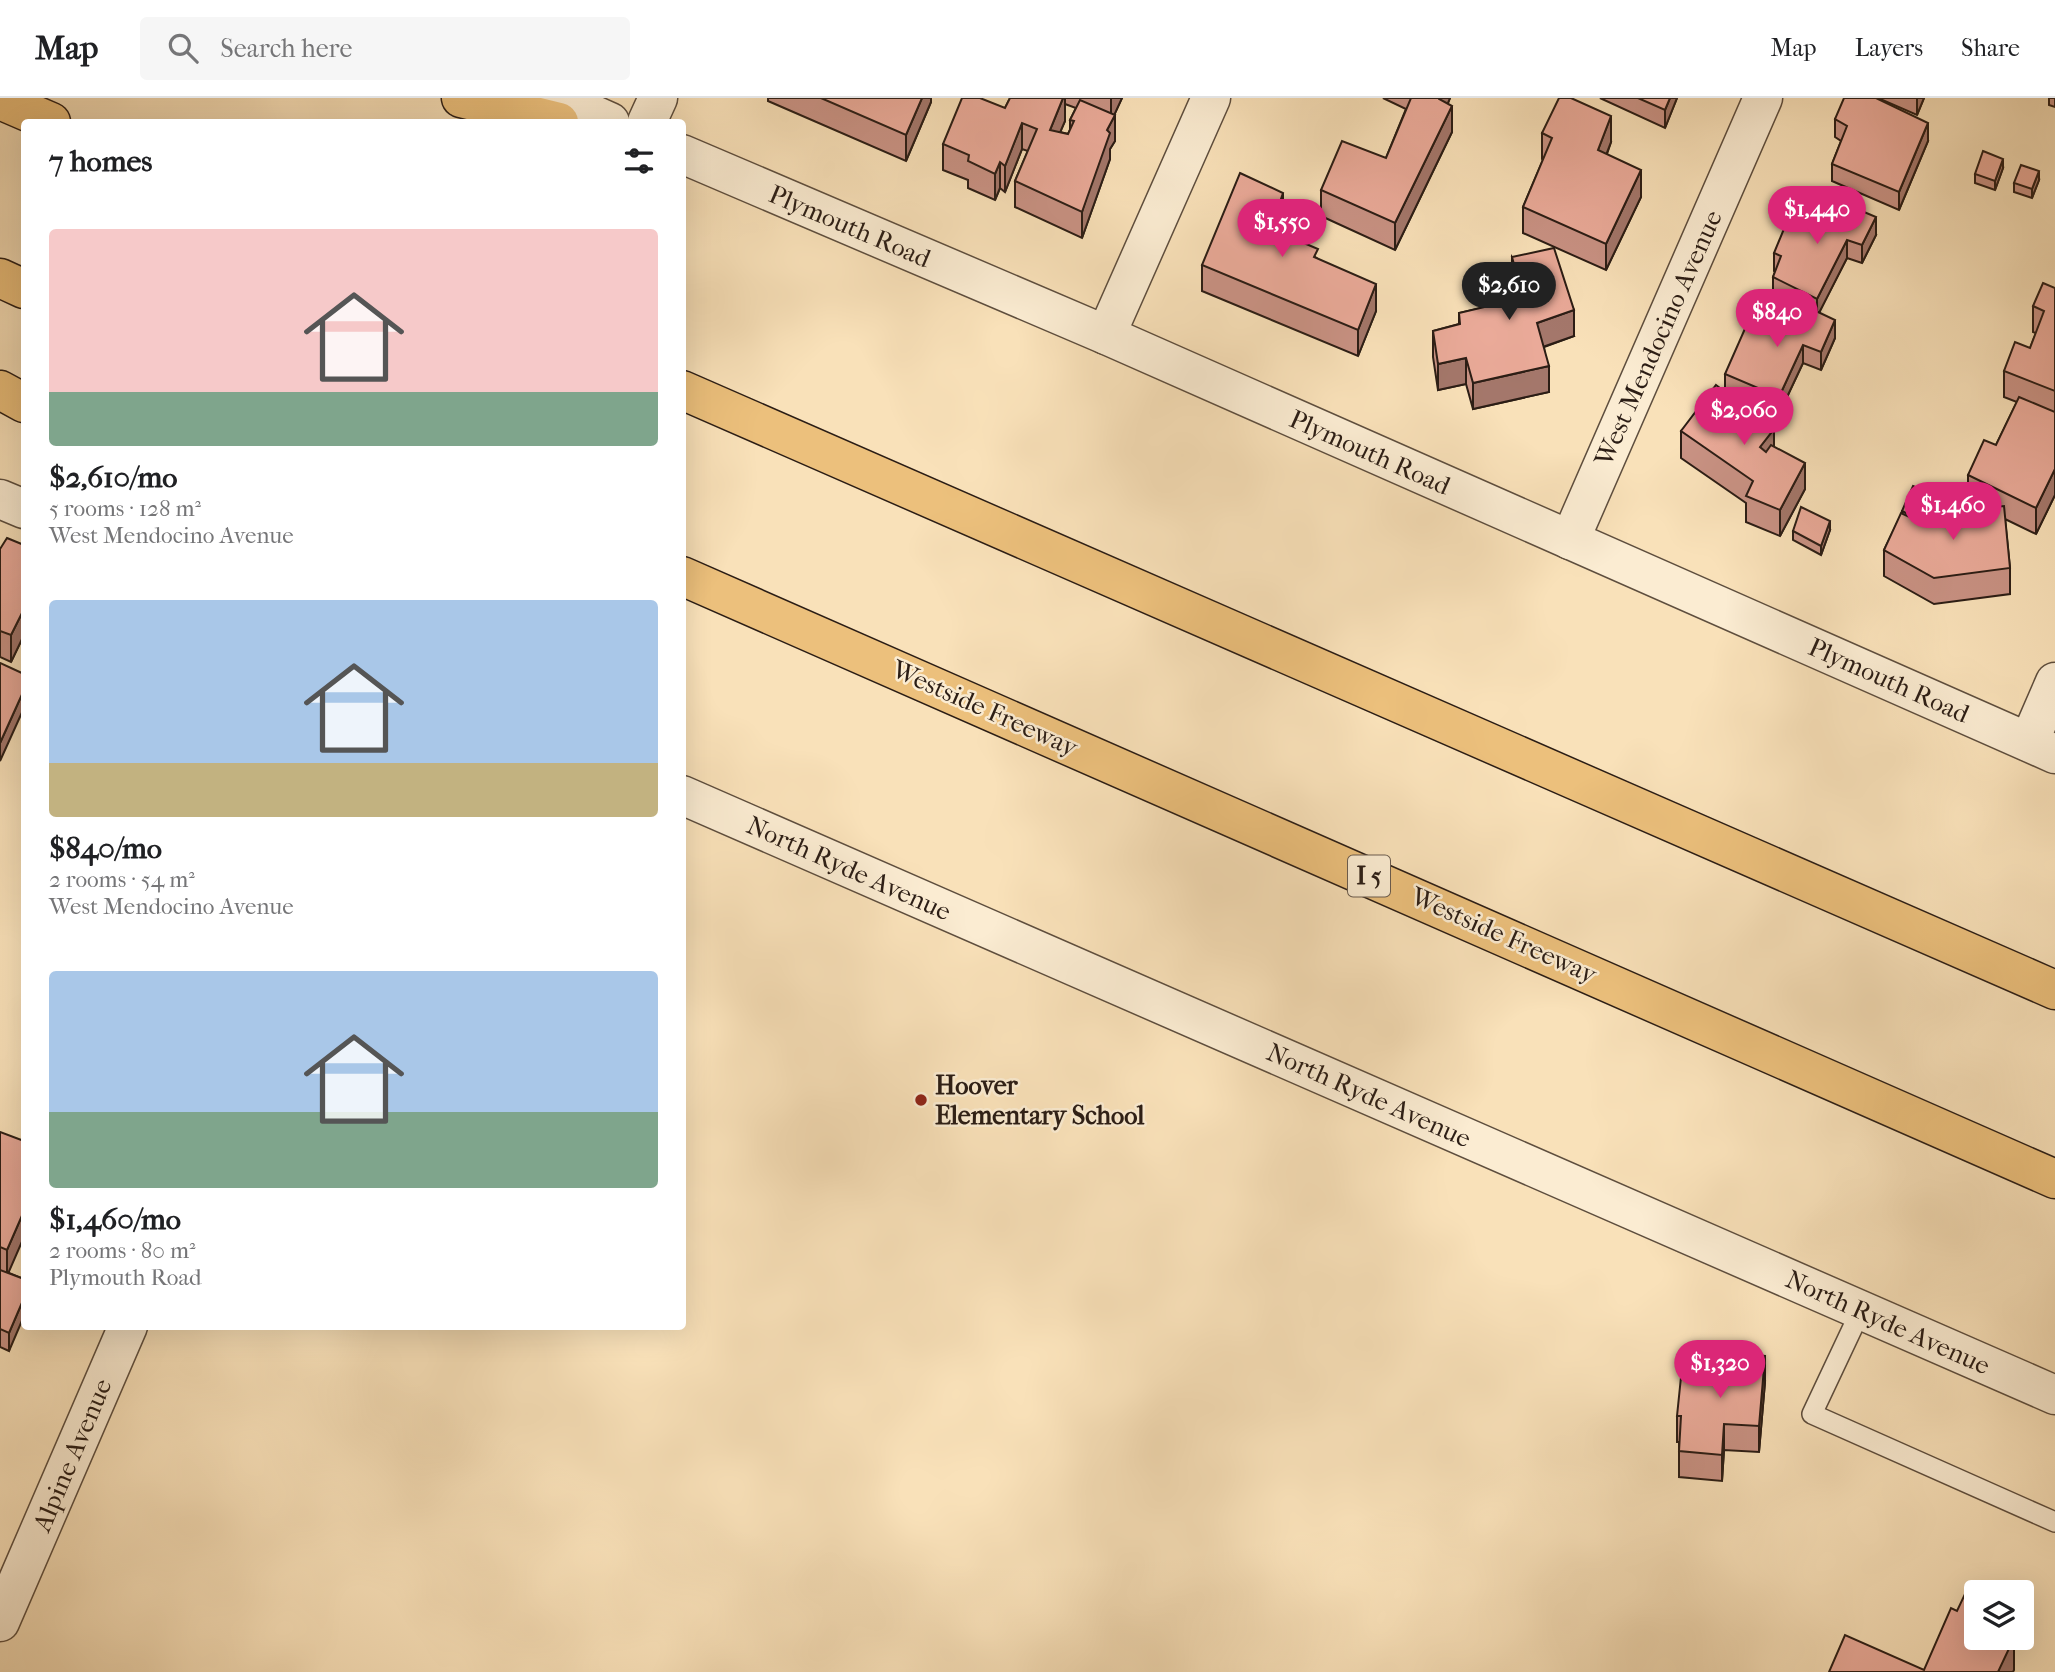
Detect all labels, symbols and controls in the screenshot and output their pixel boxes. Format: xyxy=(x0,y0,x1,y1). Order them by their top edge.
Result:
search box xyxy=(140,17,630,80)
text: Map xyxy=(35,29,98,68)
icon: search xyxy=(164,29,202,67)
text: Search here xyxy=(220,33,352,64)
text: Map xyxy=(1771,34,1817,62)
text: Layers xyxy=(1855,34,1923,62)
text: Share xyxy=(1961,34,2020,62)
icon: filters xyxy=(620,142,658,180)
text: 7 homes xyxy=(49,144,152,179)
street label: Plymouth Road xyxy=(764,178,936,275)
pin: $1,440 xyxy=(1760,186,1874,246)
text: $1,440 xyxy=(1784,195,1850,222)
pin: $1,550 xyxy=(1225,200,1339,259)
street label: West Mendocino Avenue xyxy=(1588,205,1729,472)
text: $1,550 xyxy=(1253,208,1311,235)
pin: $2,610 xyxy=(1452,262,1566,322)
text: $2,610 xyxy=(1478,271,1540,298)
icon: home xyxy=(291,274,417,400)
pin: $840 xyxy=(1736,289,1818,349)
text: $840 xyxy=(1752,298,1802,325)
pin: $2,060 xyxy=(1687,388,1801,447)
text: $2,060 xyxy=(1710,396,1778,423)
street label: Plymouth Road xyxy=(1285,403,1456,502)
text: $2,610/mo xyxy=(49,460,177,495)
pin: $1,460 xyxy=(1896,482,2010,542)
text: $1,460 xyxy=(1921,491,1985,518)
text: 5 rooms · 128 m² xyxy=(49,495,201,522)
text: West Mendocino Avenue xyxy=(49,522,294,549)
street label: Plymouth Road xyxy=(1804,631,1975,730)
icon: home xyxy=(291,645,417,771)
street label: Westside Freeway xyxy=(886,653,1084,764)
street label: North Ryde Avenue xyxy=(742,810,956,927)
text: $840/mo xyxy=(49,831,162,866)
road number: I 5 xyxy=(1348,856,1390,896)
text: 2 rooms · 54 m² xyxy=(49,866,195,893)
street label: Westside Freeway xyxy=(1405,880,1603,991)
text: West Mendocino Avenue xyxy=(49,893,294,920)
icon: home xyxy=(291,1016,417,1142)
street label: North Ryde Avenue xyxy=(1262,1037,1476,1154)
place label: Hoover Elementary School xyxy=(935,1070,1145,1131)
marker: Hoover Elementary School xyxy=(913,1092,929,1108)
text: $1,460/mo xyxy=(49,1202,181,1237)
text: 2 rooms · 80 m² xyxy=(49,1237,196,1264)
text: Plymouth Road xyxy=(49,1264,202,1291)
street label: North Ryde Avenue xyxy=(1781,1264,1995,1381)
pin: $1,320 xyxy=(1663,1340,1777,1400)
text: $1,320 xyxy=(1690,1349,1750,1376)
street label: Alpine Avenue xyxy=(26,1374,119,1537)
map controls xyxy=(1964,1580,2034,1650)
button: layers xyxy=(1964,1580,2034,1650)

